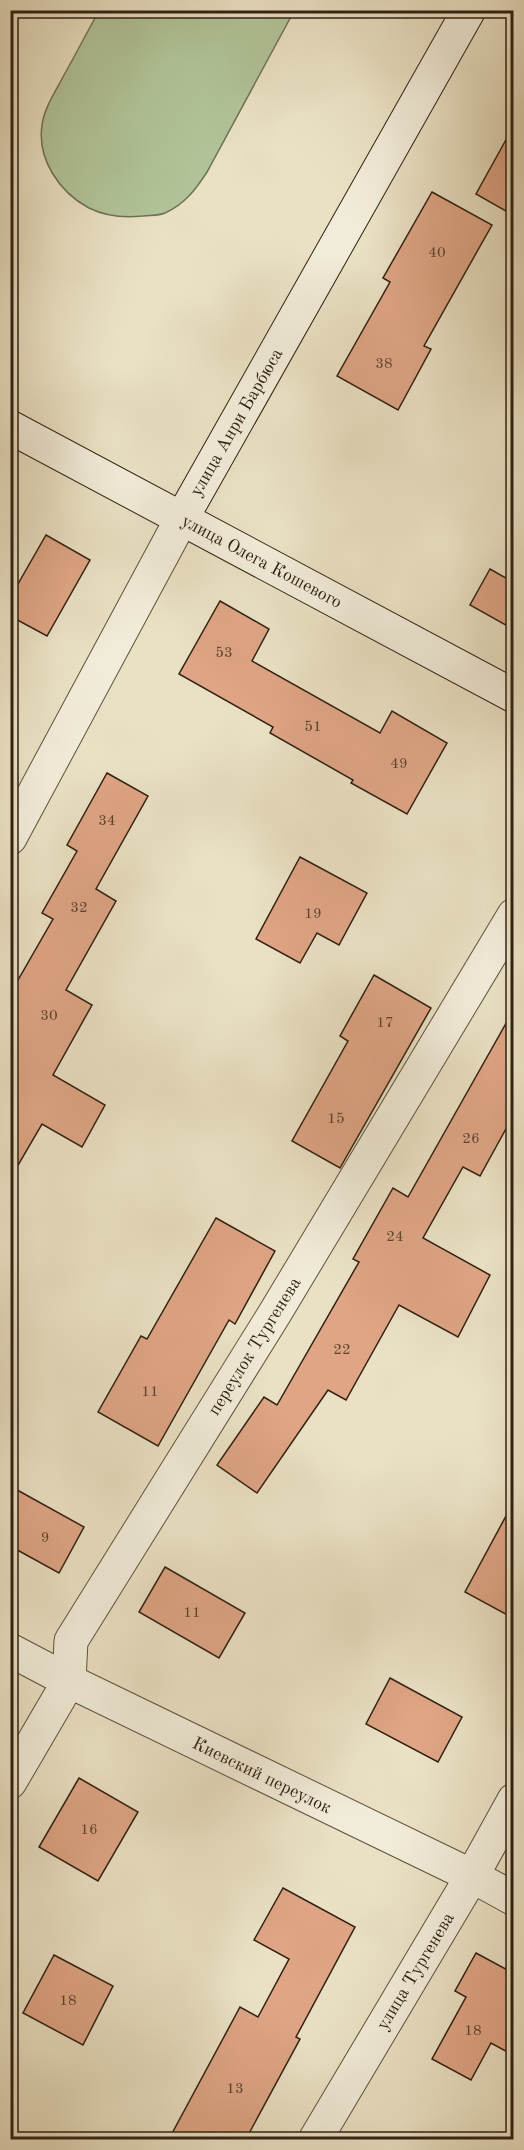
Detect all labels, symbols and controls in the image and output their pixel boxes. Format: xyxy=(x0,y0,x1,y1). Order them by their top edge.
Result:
house number: 40 xyxy=(428,246,446,261)
street label: улица Анри Барбюса xyxy=(187,345,287,499)
house number: 38 xyxy=(375,357,393,372)
street label: улица Олега Кошевого xyxy=(178,512,345,612)
house number: 53 xyxy=(215,646,233,661)
house number: 51 xyxy=(304,720,322,735)
house number: 49 xyxy=(390,757,408,772)
house number: 34 xyxy=(98,814,116,829)
house number: 32 xyxy=(70,901,88,916)
house number: 19 xyxy=(304,907,322,922)
house number: 30 xyxy=(40,1009,58,1024)
house number: 17 xyxy=(376,1016,394,1031)
house number: 15 xyxy=(327,1112,345,1127)
house number: 26 xyxy=(462,1132,480,1147)
house number: 24 xyxy=(386,1230,404,1245)
street label: переулок Тургенева xyxy=(205,1274,305,1419)
house number: 22 xyxy=(333,1343,351,1358)
house number: 11 xyxy=(141,1385,159,1400)
house number: 9 xyxy=(41,1531,49,1546)
house number: 11 xyxy=(183,1606,201,1621)
street label: Киевский переулок xyxy=(189,1734,334,1817)
house number: 16 xyxy=(80,1823,98,1838)
street label: улица Тургенева xyxy=(374,1910,458,2033)
house number: 18 xyxy=(59,1994,77,2009)
house number: 18 xyxy=(464,2024,482,2039)
house number: 13 xyxy=(226,2082,244,2097)

